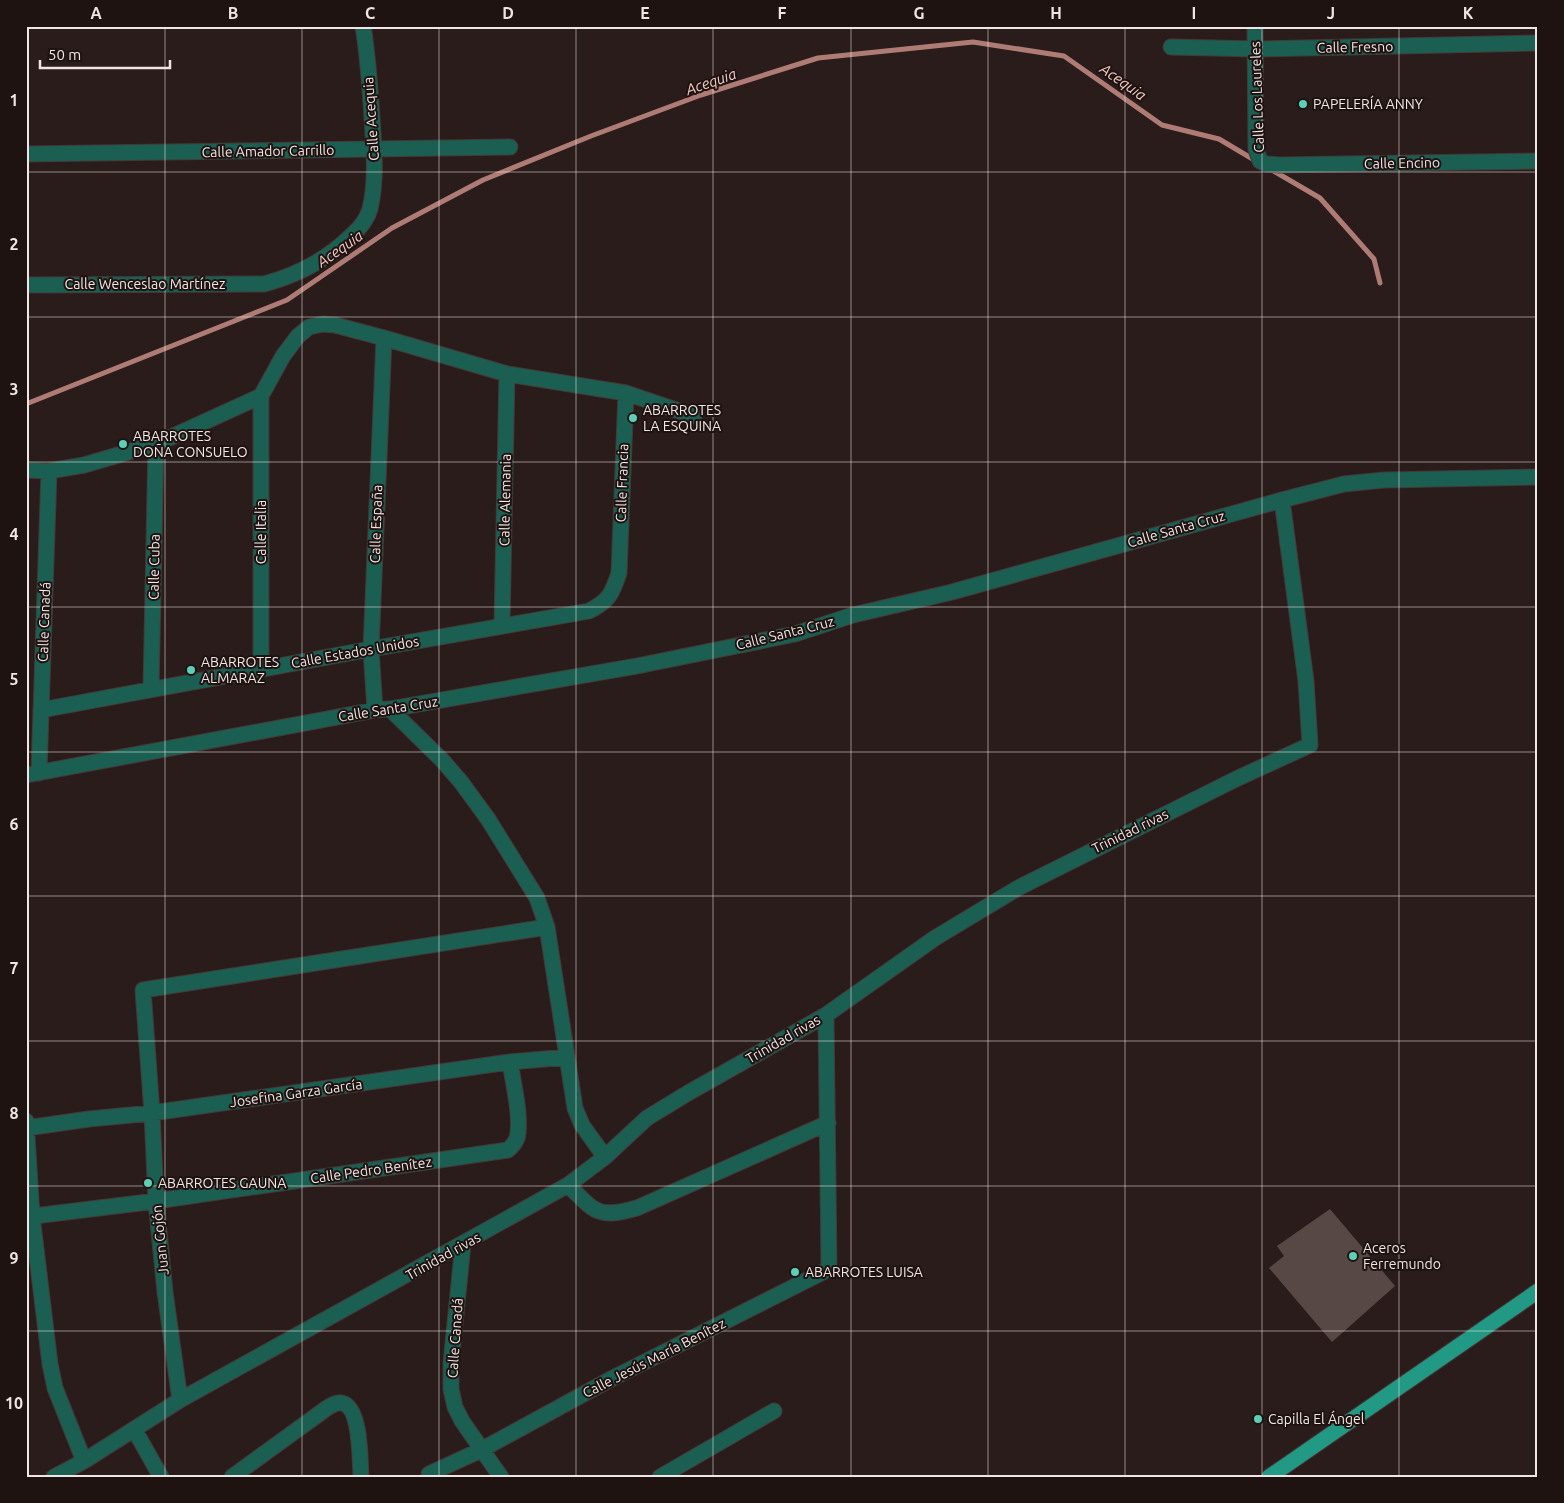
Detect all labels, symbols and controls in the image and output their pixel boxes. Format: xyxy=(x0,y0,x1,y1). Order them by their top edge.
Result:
text: A xyxy=(90,4,102,22)
text: B xyxy=(228,4,238,22)
text: C xyxy=(365,4,375,22)
text: D xyxy=(502,4,514,22)
text: E xyxy=(640,4,650,22)
text: F xyxy=(778,4,787,22)
text: G xyxy=(913,4,925,22)
text: H xyxy=(1050,4,1062,22)
text: I xyxy=(1192,4,1196,22)
text: J xyxy=(1327,4,1335,22)
text: K xyxy=(1463,4,1474,22)
scale bar xyxy=(40,38,170,70)
street label: Calle Fresno xyxy=(1317,38,1393,56)
street label: Calle Los Laureles xyxy=(1247,41,1267,153)
text: 50 m xyxy=(48,46,81,63)
water label: Acequia xyxy=(1096,59,1150,104)
water label: Acequia xyxy=(682,65,738,98)
street label: Calle Acequia xyxy=(360,76,382,162)
text: 1 xyxy=(9,91,19,109)
place label: PAPELERÍA ANNY xyxy=(1313,95,1423,112)
marker: PAPELERÍA ANNY xyxy=(1297,98,1309,110)
street label: Calle Amador Carrillo xyxy=(202,142,334,160)
street label: Calle Encino xyxy=(1364,154,1440,172)
water label: Acequia xyxy=(313,227,366,271)
text: 2 xyxy=(9,235,19,253)
street label: Calle Wenceslao Martínez xyxy=(65,276,225,292)
text: 3 xyxy=(9,380,19,398)
place label: ABARROTES LA ESQUINA xyxy=(643,402,721,434)
marker: ABARROTES LA ESQUINA xyxy=(627,412,639,424)
place label: ABARROTES DOÑA CONSUELO xyxy=(133,428,248,460)
marker: ABARROTES DOÑA CONSUELO xyxy=(117,438,129,450)
street label: Calle Francia xyxy=(613,443,631,523)
street label: Calle Alemania xyxy=(496,454,514,546)
street label: Calle España xyxy=(367,484,385,564)
street label: Calle Italia xyxy=(253,500,269,564)
street label: Calle Santa Cruz xyxy=(1125,507,1227,551)
text: 4 xyxy=(9,525,19,543)
street label: Calle Cuba xyxy=(145,534,163,600)
street label: Calle Canadá xyxy=(35,582,53,662)
street label: Calle Santa Cruz xyxy=(734,613,836,653)
street label: Calle Estados Unidos xyxy=(290,633,420,671)
place label: ABARROTES ALMARAZ xyxy=(201,654,279,686)
marker: ABARROTES ALMARAZ xyxy=(185,664,197,676)
text: 5 xyxy=(9,670,19,688)
street label: Calle Santa Cruz xyxy=(337,693,439,725)
street label: Trinidad rivas xyxy=(1089,806,1171,856)
text: 6 xyxy=(9,815,19,833)
text: 7 xyxy=(9,959,19,977)
street label: Trinidad rivas xyxy=(743,1011,823,1067)
street label: Josefina Garza García xyxy=(229,1076,363,1110)
text: 8 xyxy=(9,1104,19,1122)
street label: Calle Pedro Benítez xyxy=(309,1154,433,1186)
place label: ABARROTES GAUNA xyxy=(158,1175,286,1191)
marker: ABARROTES GAUNA xyxy=(142,1177,154,1189)
street label: Juan Gojón xyxy=(148,1204,172,1276)
street label: Trinidad rivas xyxy=(403,1229,483,1283)
place label: Aceros Ferremundo xyxy=(1363,1240,1441,1272)
text: 9 xyxy=(9,1249,19,1267)
marker: Aceros Ferremundo xyxy=(1347,1250,1359,1262)
place label: ABARROTES LUISA xyxy=(805,1264,923,1280)
marker: ABARROTES LUISA xyxy=(789,1266,801,1278)
street label: Calle Canadá xyxy=(444,1297,466,1379)
street label: Calle Jesús María Benítez xyxy=(580,1315,728,1401)
text: 10 xyxy=(5,1394,23,1412)
place label: Capilla El Ángel xyxy=(1268,1410,1365,1427)
marker: Capilla El Ángel xyxy=(1252,1413,1264,1425)

